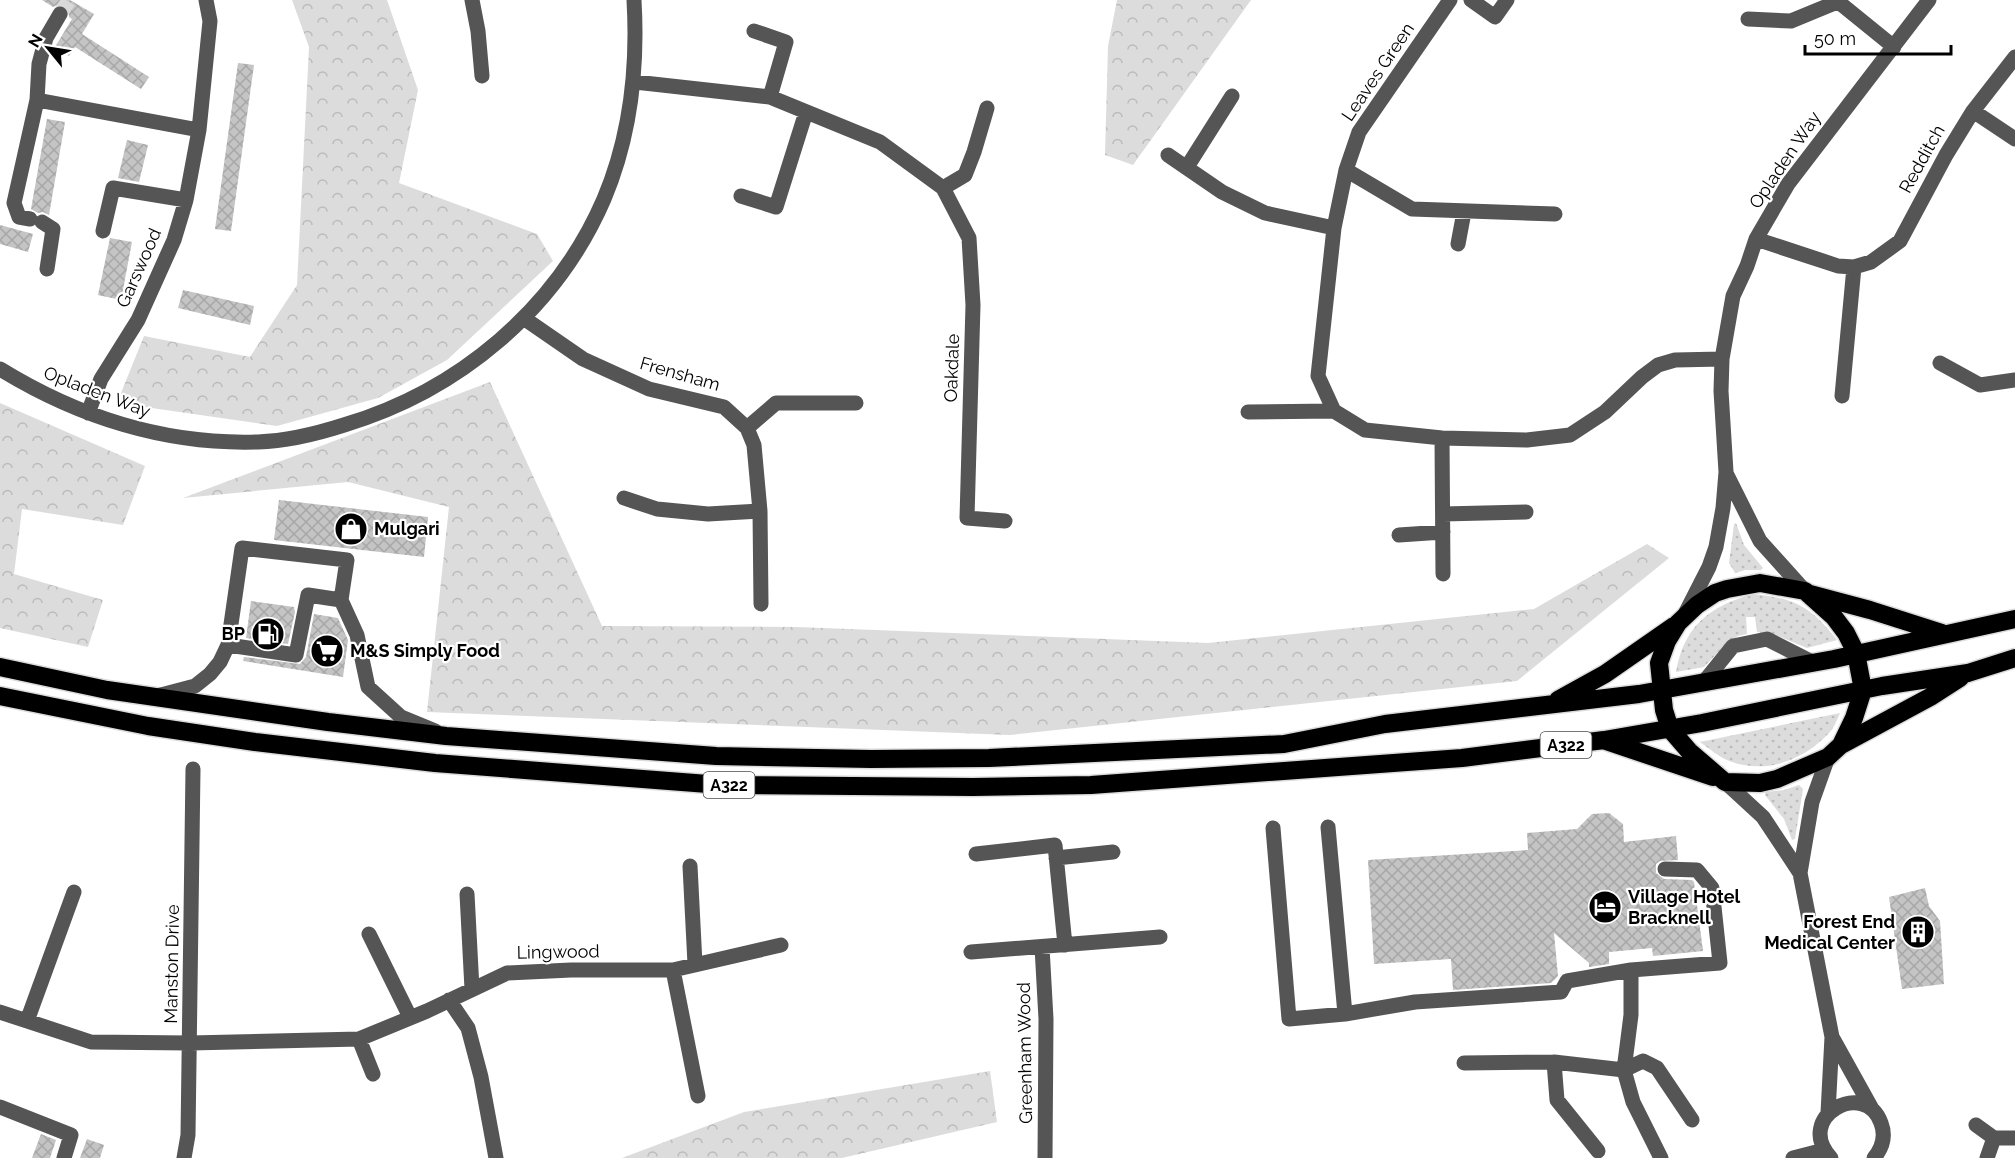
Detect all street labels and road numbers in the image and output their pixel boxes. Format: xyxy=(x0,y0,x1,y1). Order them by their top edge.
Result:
street label: Leaves Green xyxy=(1337,19,1418,125)
street label: Opladen Way xyxy=(1744,107,1825,212)
street label: Redditch xyxy=(1894,121,1949,196)
street label: Garswood xyxy=(112,225,165,311)
street label: Oakdale xyxy=(940,333,963,403)
street label: Frensham xyxy=(638,352,723,395)
street label: Opladen Way xyxy=(41,362,154,422)
road number: A322 xyxy=(1540,732,1592,758)
road number: A322 xyxy=(704,772,754,798)
street label: Manston Drive xyxy=(160,904,183,1024)
street label: Lingwood xyxy=(516,940,600,963)
street label: Greenham Wood xyxy=(1013,982,1036,1124)

